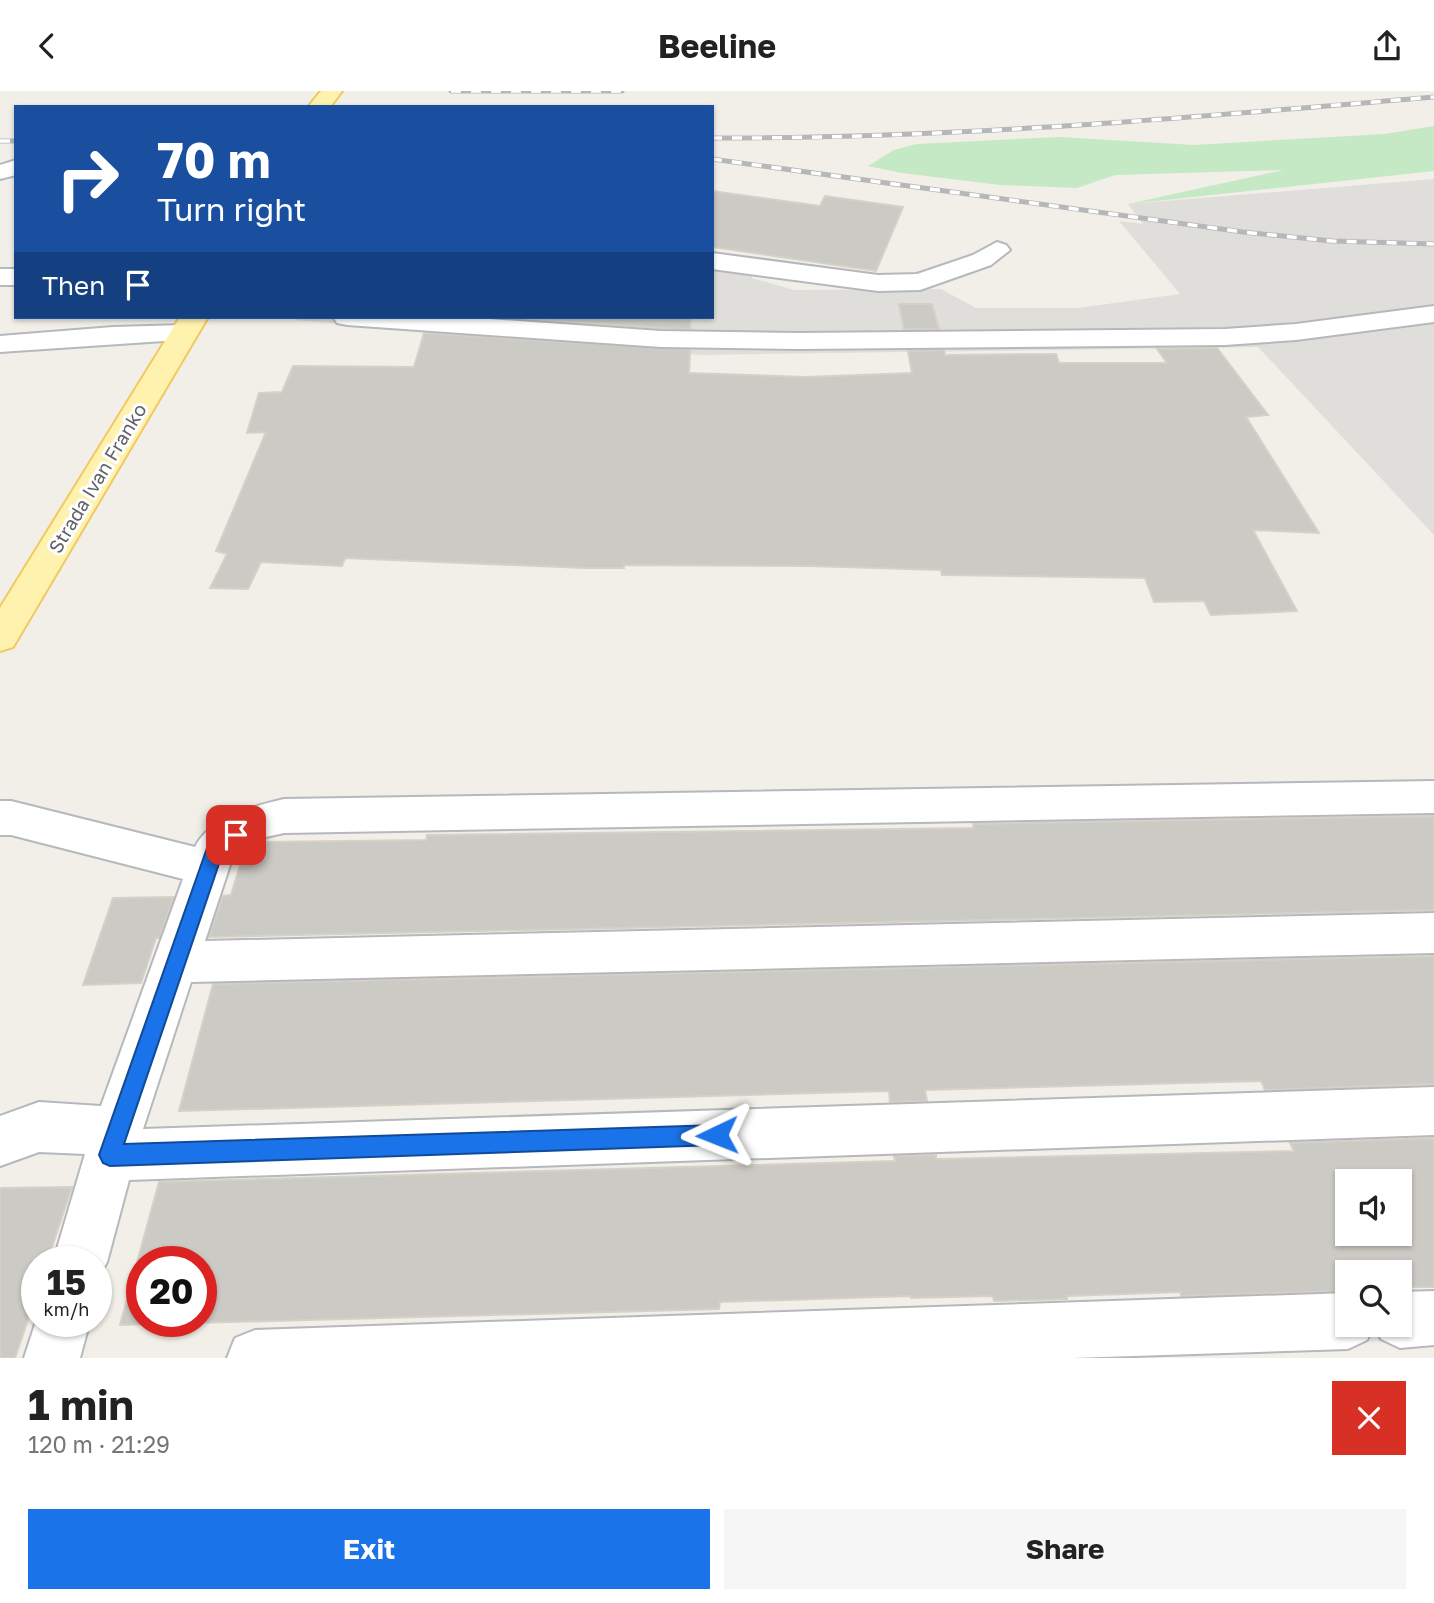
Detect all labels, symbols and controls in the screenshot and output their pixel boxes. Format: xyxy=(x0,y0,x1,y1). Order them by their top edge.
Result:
icon: back xyxy=(28,27,66,65)
text: Beeline xyxy=(658,27,776,65)
icon: share xyxy=(1368,27,1406,65)
text: 70 m xyxy=(157,130,271,189)
icon: right xyxy=(42,133,133,224)
text: Turn right xyxy=(157,190,306,228)
icon: arrive xyxy=(119,266,157,304)
text: Then xyxy=(42,270,105,301)
street label: Strada Ivan Franko xyxy=(43,399,151,557)
pin xyxy=(206,805,266,865)
icon: arrive xyxy=(217,816,255,854)
position arrow xyxy=(680,1098,754,1172)
map controls xyxy=(1335,1169,1412,1337)
button: sound xyxy=(1335,1169,1412,1246)
speed limit sign: 20 xyxy=(126,1246,217,1337)
button: search xyxy=(1335,1260,1412,1337)
text: 15 xyxy=(47,1261,86,1303)
text: km/h xyxy=(44,1298,89,1320)
text: 1 min xyxy=(28,1379,134,1429)
button: close xyxy=(1332,1381,1406,1455)
text: 120 m · 21:29 xyxy=(28,1430,170,1458)
button: Exit xyxy=(28,1509,710,1589)
button: Share xyxy=(724,1509,1406,1589)

